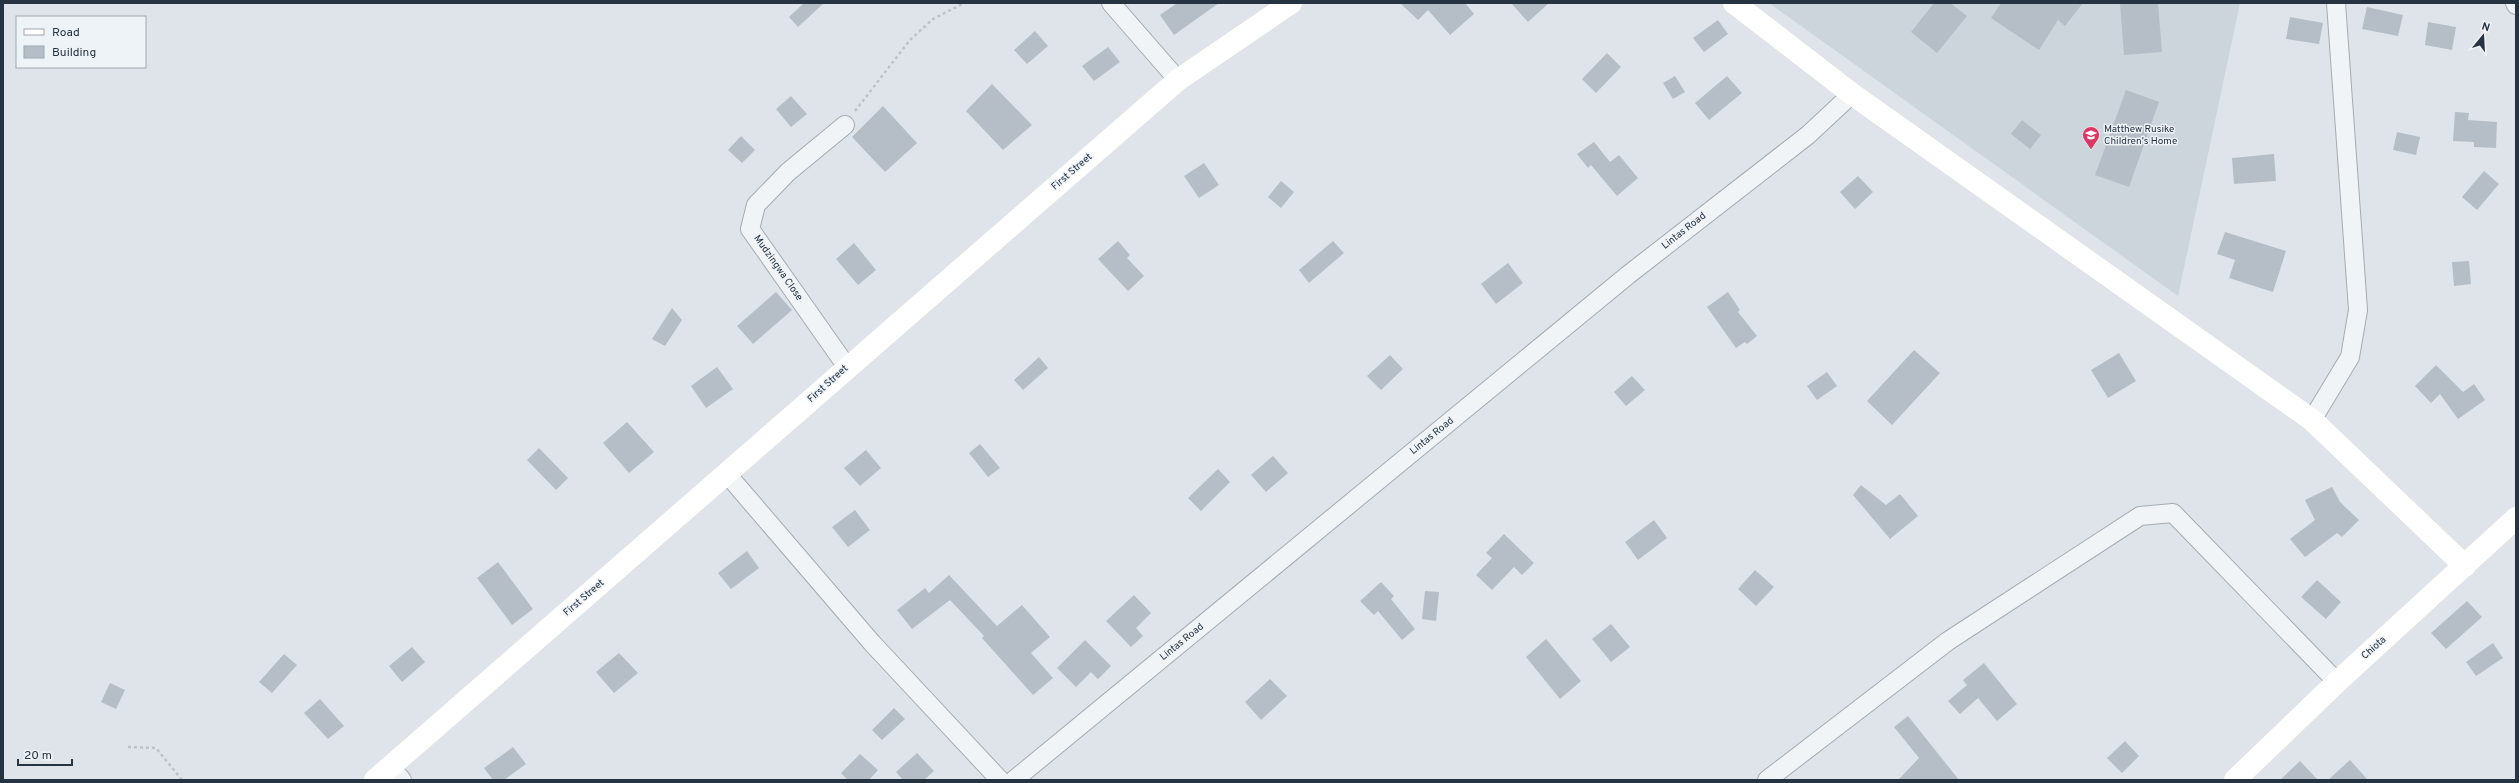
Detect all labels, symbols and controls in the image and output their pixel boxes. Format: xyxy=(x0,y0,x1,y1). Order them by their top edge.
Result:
legend xyxy=(16,16,146,68)
north arrow xyxy=(2463,16,2503,56)
text: N xyxy=(2480,20,2492,35)
text: Road xyxy=(52,25,80,41)
text: Building xyxy=(52,45,96,61)
place label: Matthew Rusike Children's Home xyxy=(2104,123,2177,148)
school or university icon: Matthew Rusike Children's Home xyxy=(2081,125,2101,150)
street label: First Street xyxy=(1049,150,1095,193)
street label: Lintas Road xyxy=(1659,210,1709,252)
street label: Mudzingwa Close xyxy=(750,233,806,303)
street label: First Street xyxy=(805,362,851,406)
street label: Lintas Road xyxy=(1407,414,1457,458)
street label: First Street xyxy=(561,576,607,619)
street label: Lintas Road xyxy=(1157,620,1207,664)
street label: Chiota xyxy=(2359,633,2389,663)
scale bar xyxy=(18,741,72,767)
text: 20 m xyxy=(24,748,52,764)

